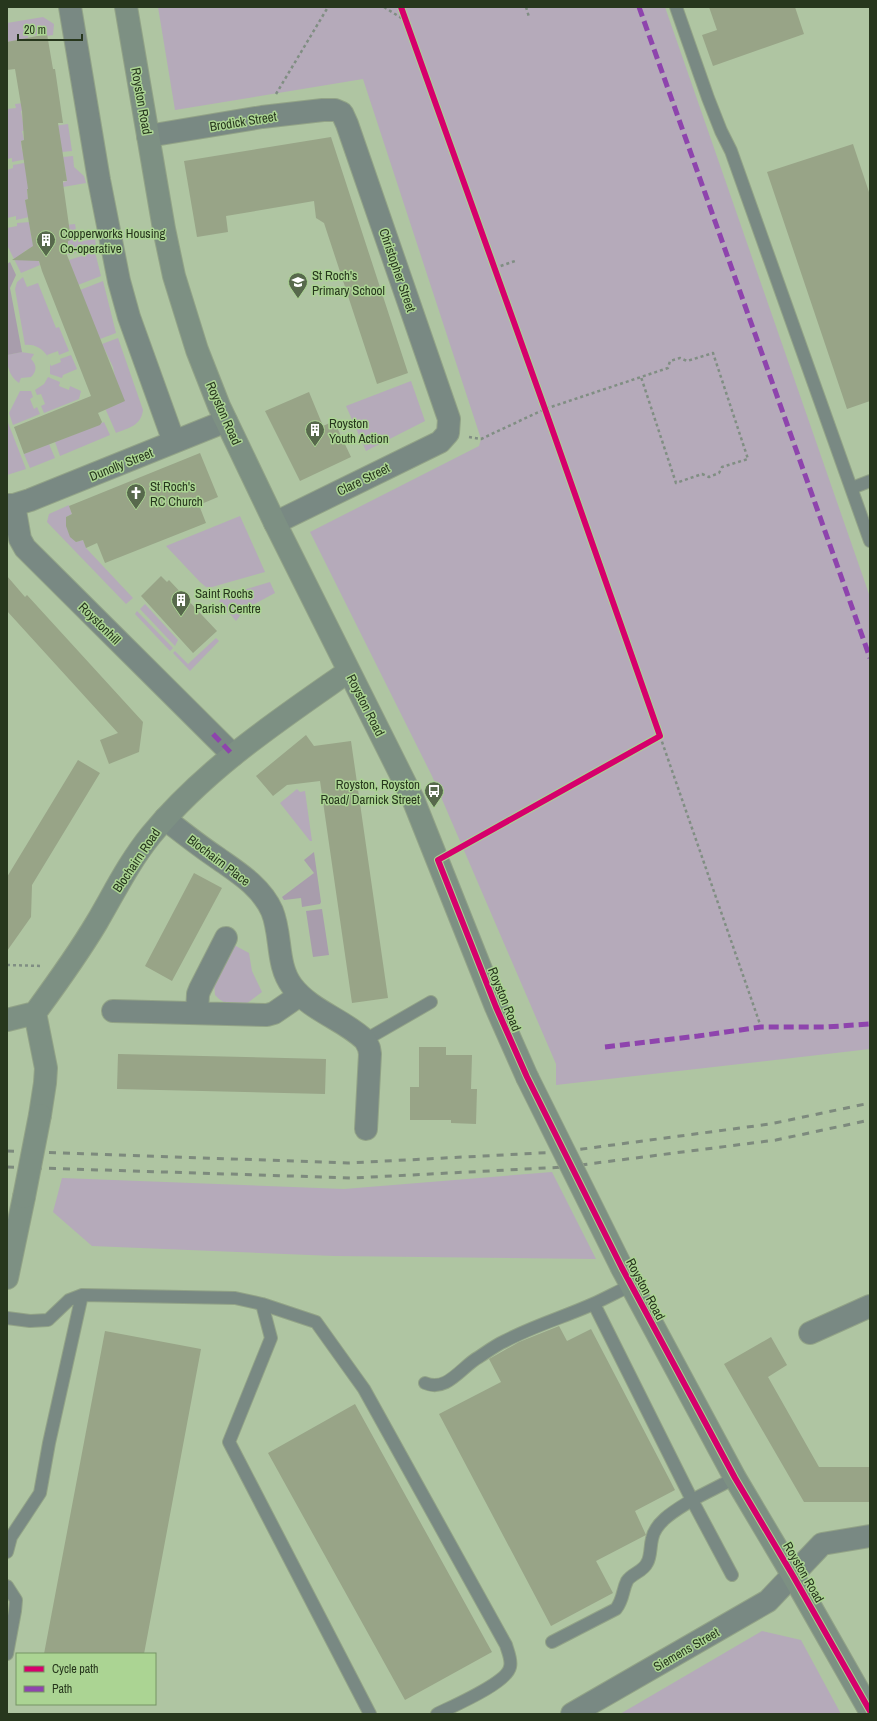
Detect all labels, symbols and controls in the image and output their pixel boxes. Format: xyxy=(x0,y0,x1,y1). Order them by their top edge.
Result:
scale bar xyxy=(18,16,82,42)
text: 20 m xyxy=(24,22,46,38)
street label: Royston Road xyxy=(127,66,156,136)
street label: Brodick Street xyxy=(208,108,278,135)
place label: Copperworks Housing Co-operative xyxy=(60,225,166,257)
street label: Christopher Street xyxy=(375,226,420,314)
building icon: Copperworks Housing Co-operative xyxy=(35,229,57,257)
place label: St Roch's Primary School xyxy=(312,267,385,299)
school or university icon: St Roch's Primary School xyxy=(287,271,309,299)
street label: Royston Road xyxy=(202,379,245,448)
place label: Royston Youth Action xyxy=(329,415,389,447)
building icon: Royston Youth Action xyxy=(304,419,326,447)
street label: Dunolly Street xyxy=(87,444,155,485)
street label: Clare Street xyxy=(334,459,393,500)
place label: St Roch's RC Church xyxy=(150,478,203,510)
church icon: St Roch's RC Church xyxy=(125,482,147,510)
place label: Saint Rochs Parish Centre xyxy=(195,585,261,617)
building icon: Saint Rochs Parish Centre xyxy=(170,589,192,617)
street label: Roystonhill xyxy=(75,599,124,648)
street label: Royston Road xyxy=(343,671,388,739)
place label: Royston, Royston Road/ Darnick Street xyxy=(320,776,420,808)
bus stop icon: Royston, Royston Road/ Darnick Street xyxy=(423,780,445,808)
street label: Blochairn Road xyxy=(109,825,164,895)
street label: Blochairn Place xyxy=(184,831,254,890)
street label: Royston Road xyxy=(484,965,525,1034)
street label: Royston Road xyxy=(622,1255,669,1323)
street label: Royston Road xyxy=(779,1539,828,1606)
street label: Siemens Street xyxy=(650,1624,722,1675)
legend xyxy=(16,1653,156,1705)
text: Cycle path xyxy=(52,1661,99,1677)
text: Path xyxy=(52,1681,72,1697)

